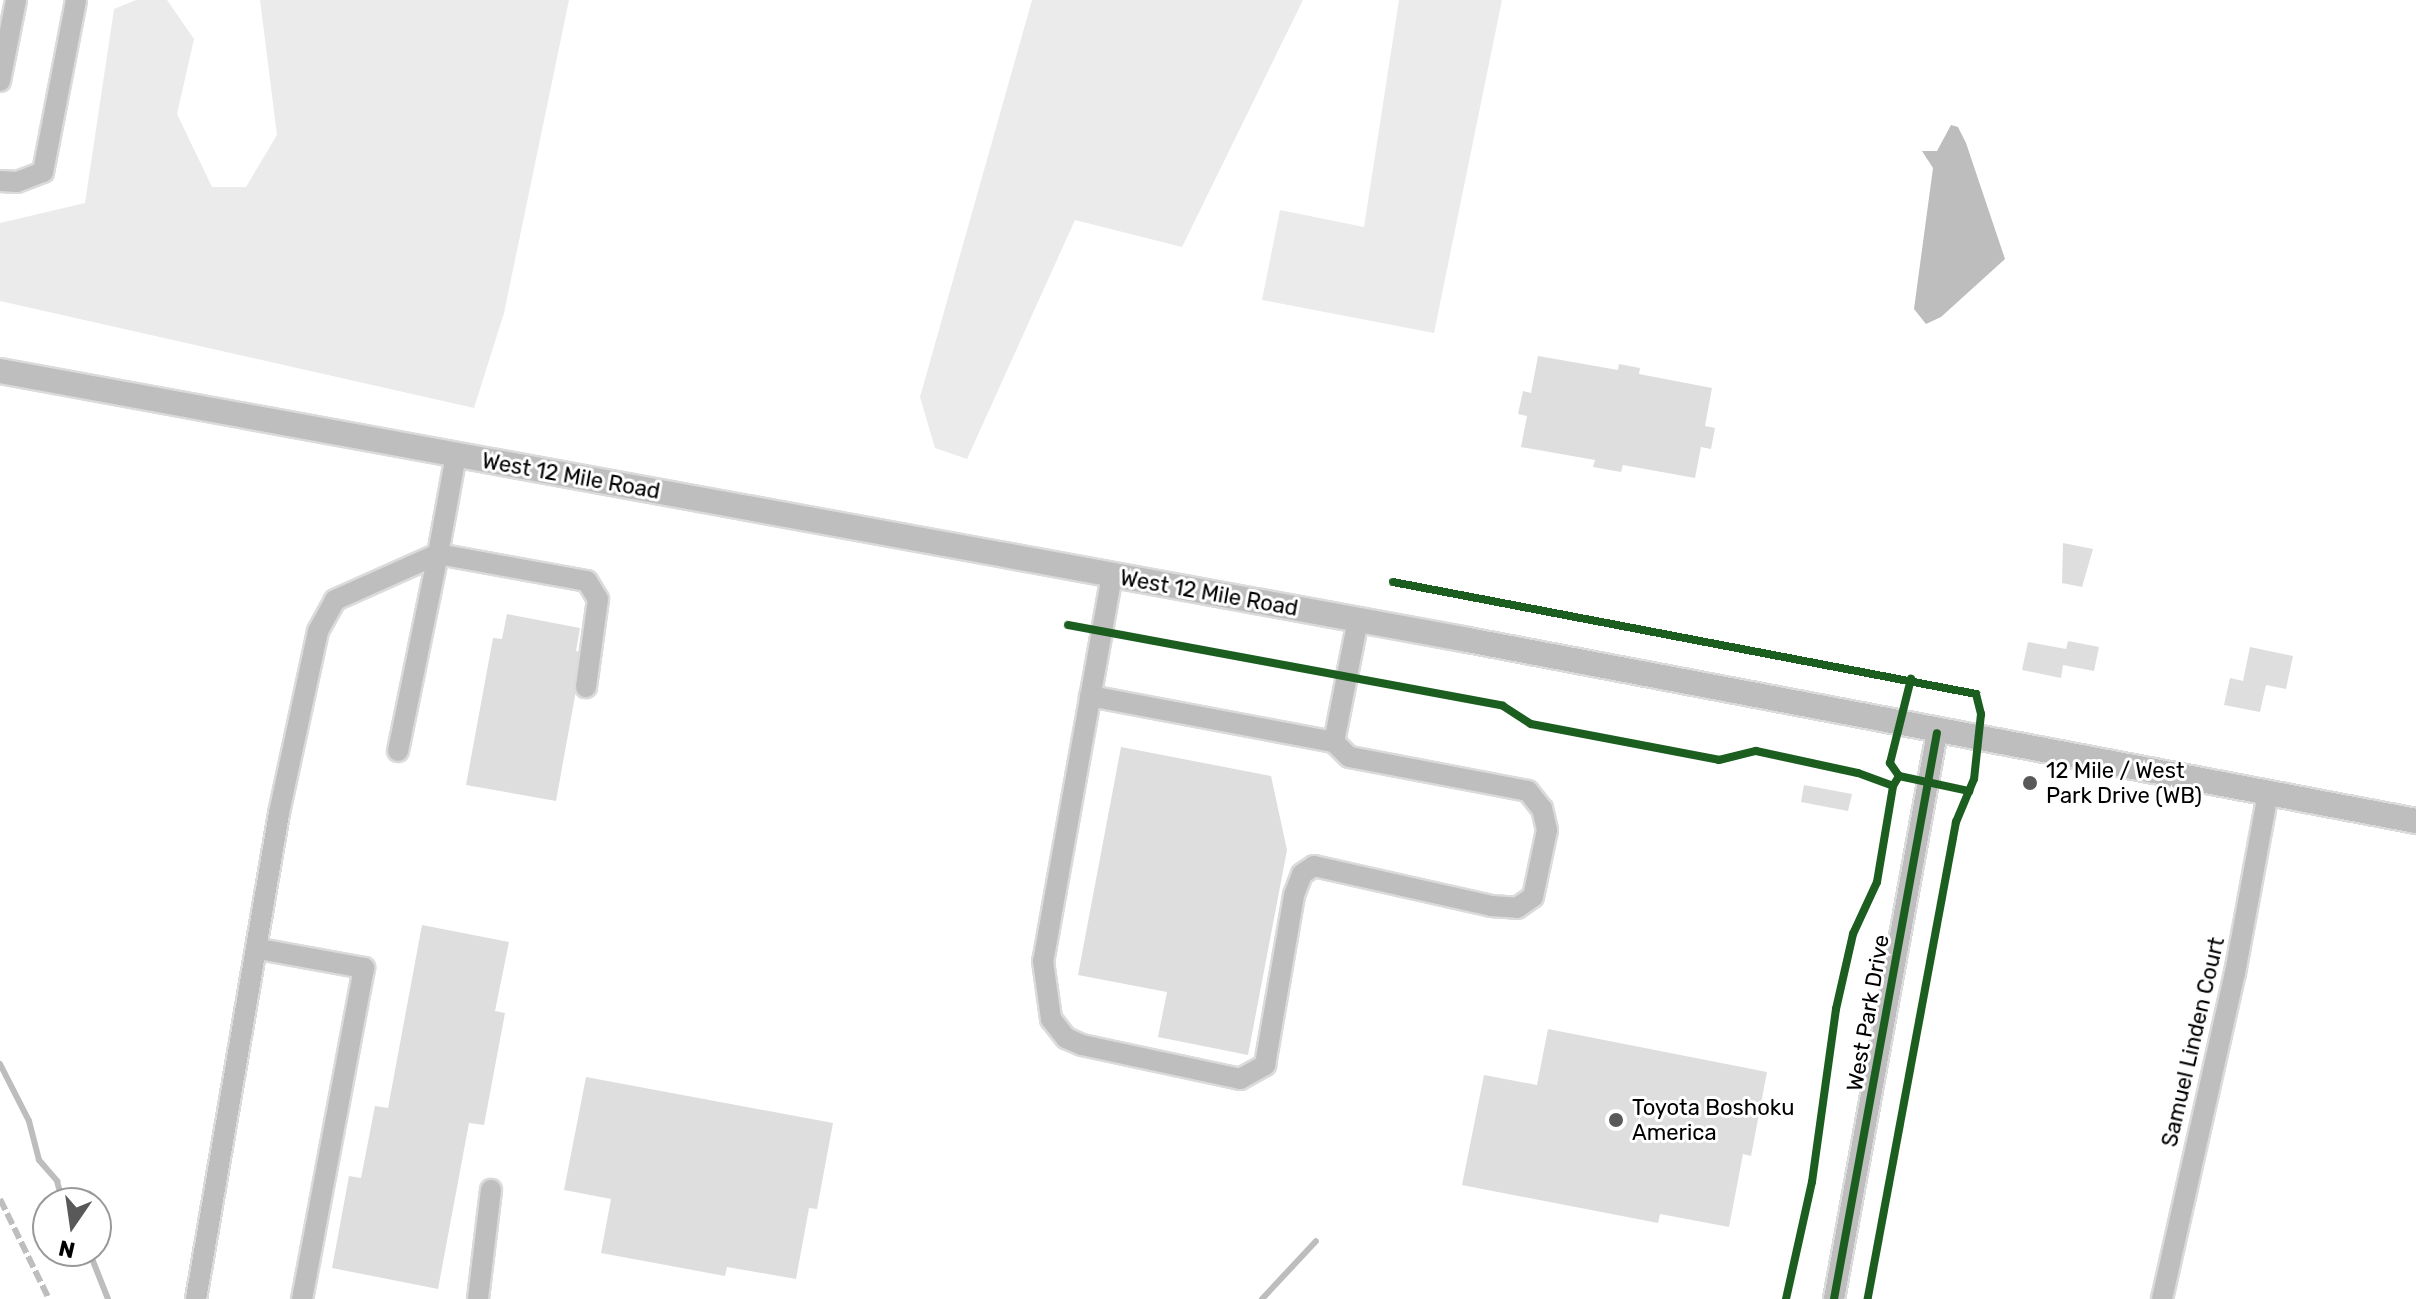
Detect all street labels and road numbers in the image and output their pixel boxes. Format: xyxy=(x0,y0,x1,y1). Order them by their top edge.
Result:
street label: West 12 Mile Road xyxy=(480,447,662,505)
street label: West 12 Mile Road xyxy=(1118,564,1300,622)
street label: West Park Drive xyxy=(1841,933,1895,1093)
street label: Samuel Linden Court xyxy=(2156,935,2230,1149)

